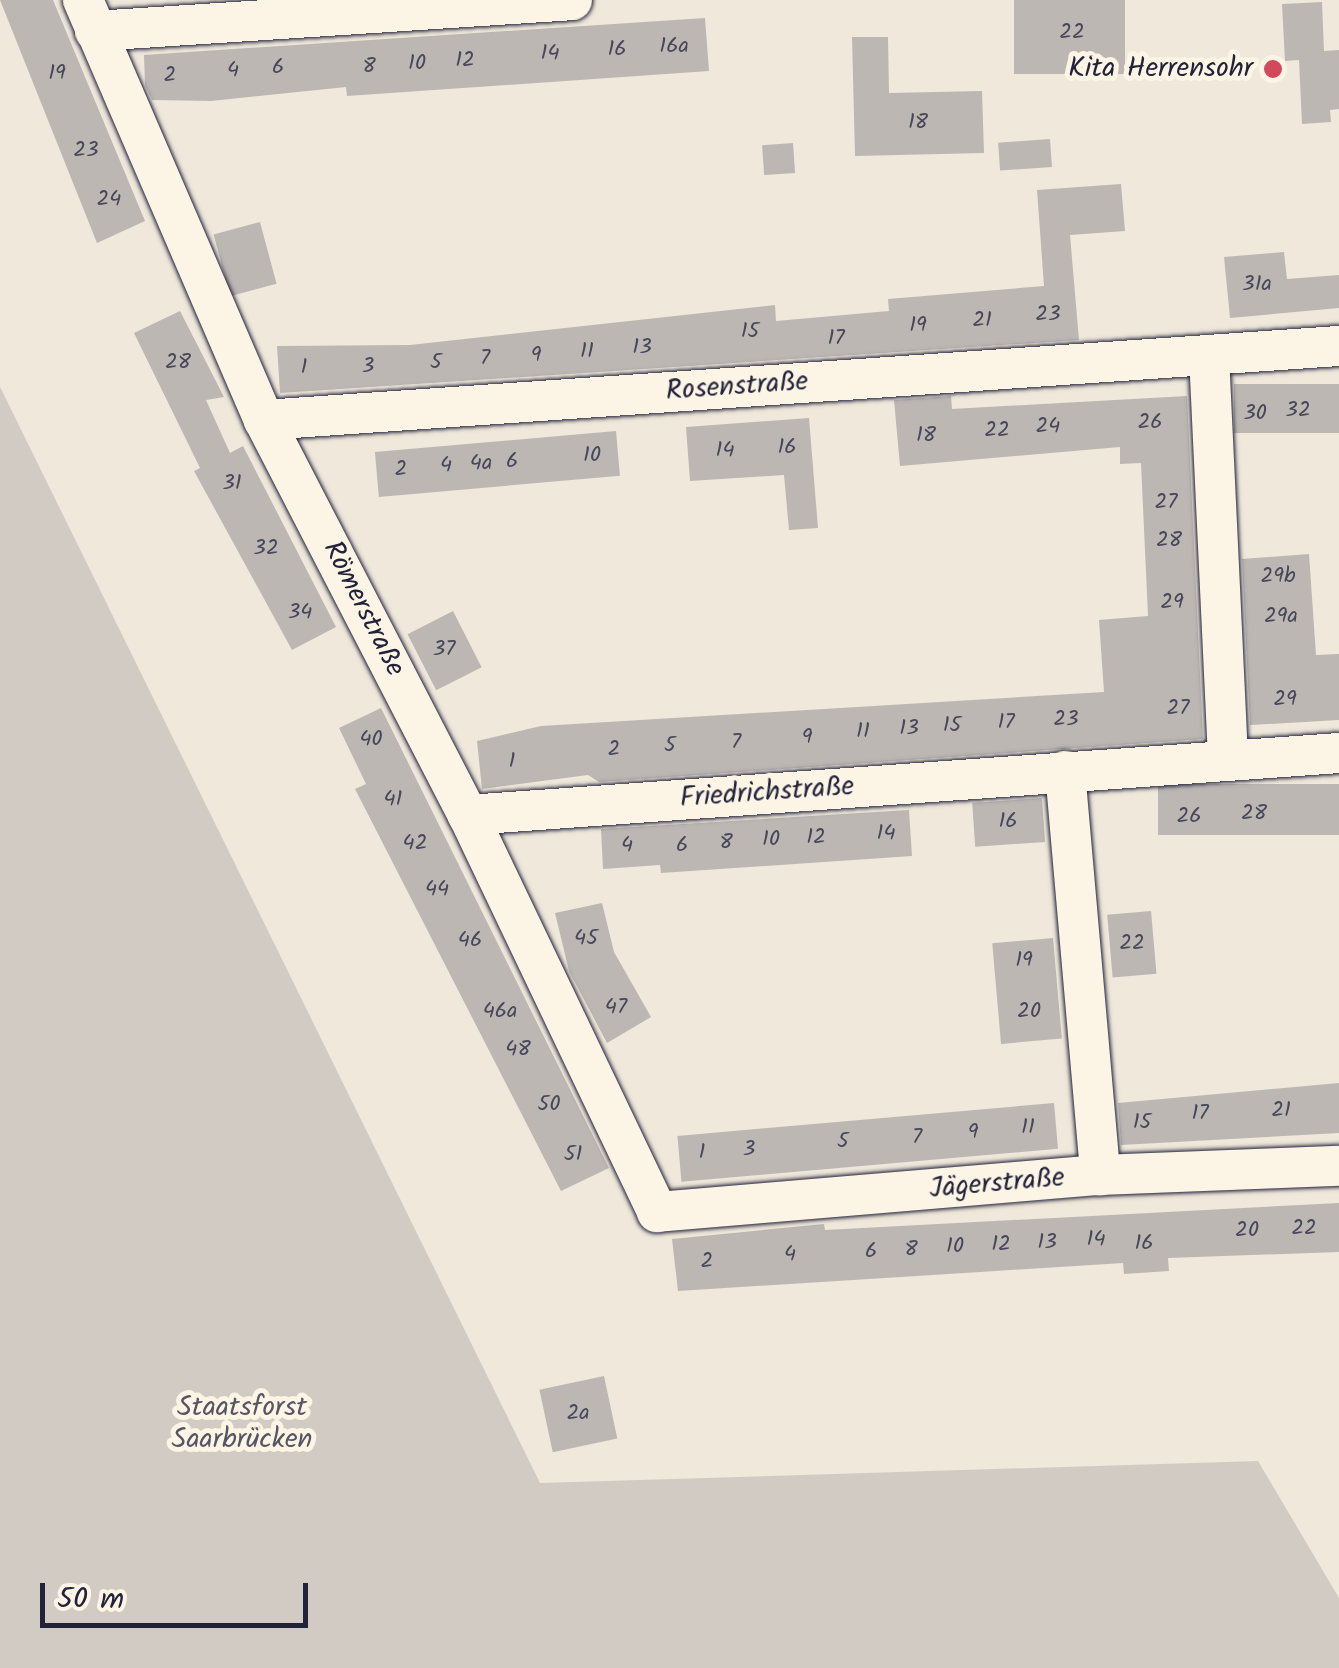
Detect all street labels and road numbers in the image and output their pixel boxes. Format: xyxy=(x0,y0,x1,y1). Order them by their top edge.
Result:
street label: Rosenstraße xyxy=(665,365,809,409)
street label: Römerstraße xyxy=(315,536,411,682)
street label: Friedrichstraße xyxy=(679,770,855,816)
street label: Jägerstraße xyxy=(928,1161,1066,1207)

